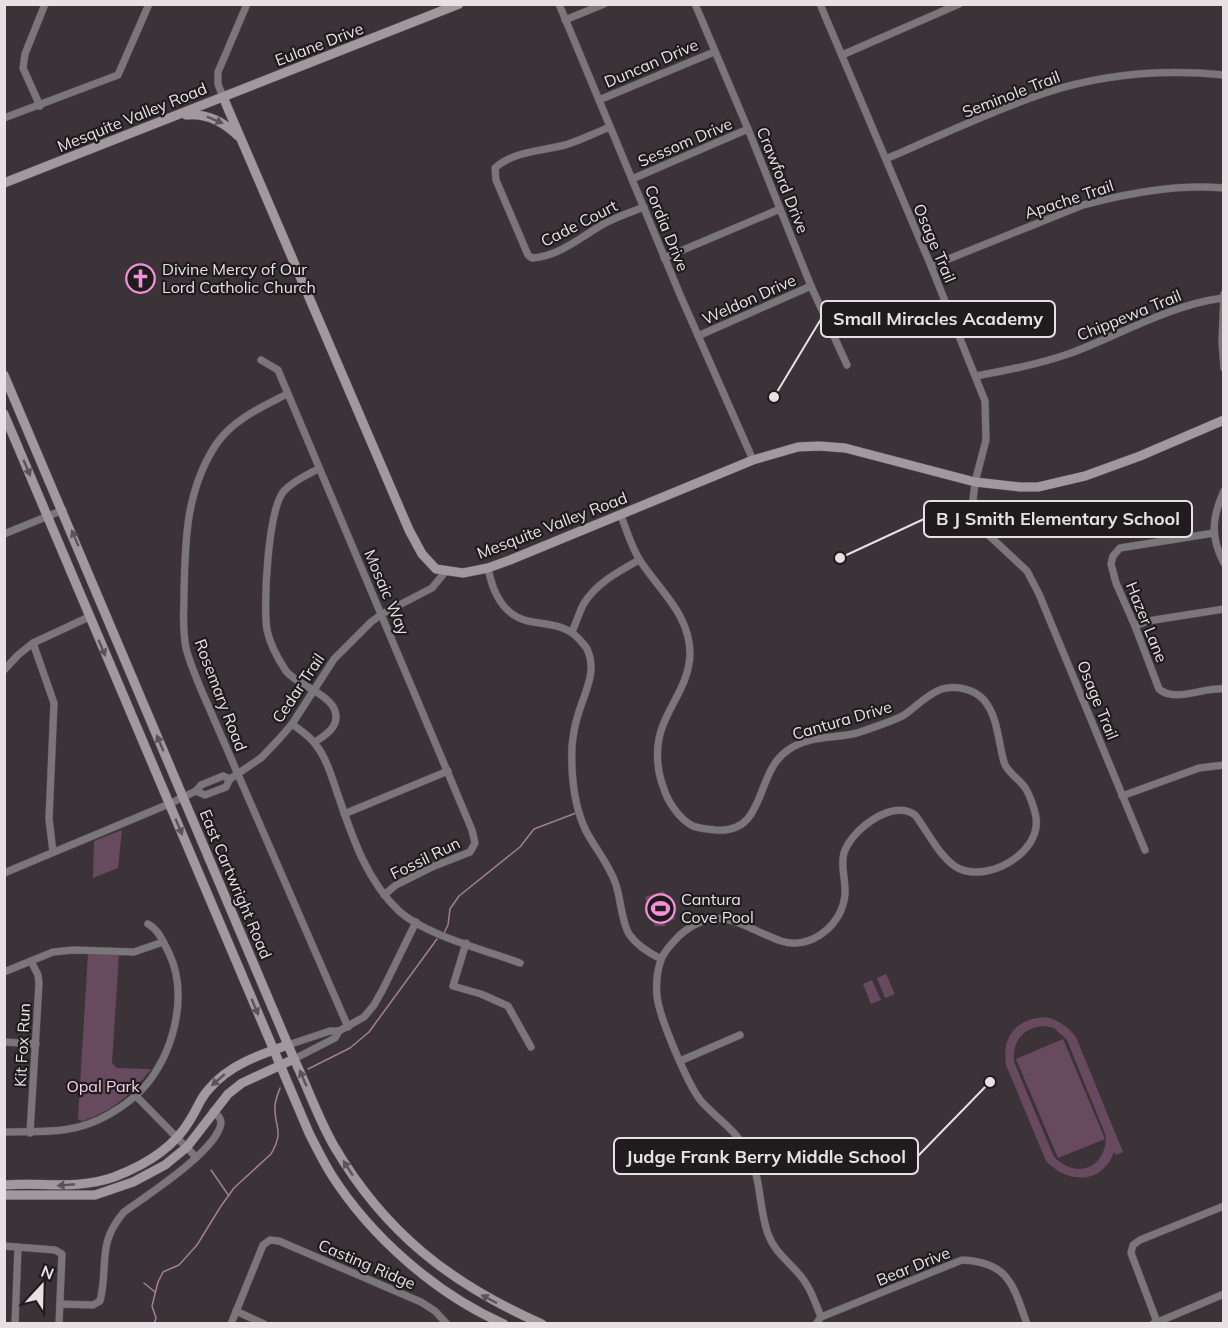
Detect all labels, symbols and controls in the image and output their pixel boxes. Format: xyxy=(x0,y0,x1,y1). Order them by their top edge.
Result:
street label: Eulane Drive xyxy=(272,18,366,70)
street label: Duncan Drive xyxy=(601,34,701,92)
street label: Seminole Trail xyxy=(959,66,1063,122)
street label: Mesquite Valley Road xyxy=(54,78,210,156)
street label: Sessom Drive xyxy=(635,113,735,171)
one-way arrow xyxy=(206,115,224,125)
street label: Crawford Drive xyxy=(753,124,813,236)
street label: Apache Trail xyxy=(1022,175,1116,223)
street label: Cordia Drive xyxy=(641,182,693,274)
street label: Cade Court xyxy=(537,195,621,251)
street label: Osage Trail xyxy=(909,201,961,285)
place label: Divine Mercy of Our Lord Catholic Church xyxy=(162,259,316,297)
church icon: Divine Mercy of Our Lord Catholic Church xyxy=(125,262,157,294)
street label: Weldon Drive xyxy=(699,269,799,329)
street label: Chippewa Trail xyxy=(1074,285,1184,345)
callout: Small Miracles Academy xyxy=(821,301,1055,337)
text: Small Miracles Academy xyxy=(833,307,1043,330)
one-way arrow xyxy=(23,459,33,477)
street label: Mesquite Valley Road xyxy=(474,487,630,563)
callout: B J Smith Elementary School xyxy=(924,501,1192,537)
text: B J Smith Elementary School xyxy=(936,507,1180,530)
one-way arrow xyxy=(70,529,80,547)
street label: Mosaic Way xyxy=(360,546,414,638)
street label: Hazer Lane xyxy=(1122,579,1172,665)
street label: Rosemary Road xyxy=(190,636,252,754)
one-way arrow xyxy=(98,639,107,657)
street label: Cedar Trail xyxy=(267,649,329,727)
street label: Osage Trail xyxy=(1073,657,1123,743)
street label: Cantura Drive xyxy=(790,696,894,744)
one-way arrow xyxy=(155,734,165,752)
street label: East Cartwright Road xyxy=(195,806,277,962)
one-way arrow xyxy=(174,819,183,836)
street label: Fossil Run xyxy=(387,833,463,883)
place label: Cantura Cove Pool xyxy=(681,889,754,927)
sports icon: Cantura Cove Pool xyxy=(644,892,676,924)
one-way arrow xyxy=(251,998,260,1015)
street label: Kit Fox Run xyxy=(10,1003,34,1087)
one-way arrow xyxy=(298,1070,307,1087)
one-way arrow xyxy=(211,1073,226,1086)
park label: Opal Park xyxy=(66,1076,140,1096)
callout: Judge Frank Berry Middle School xyxy=(614,1138,918,1174)
text: Judge Frank Berry Middle School xyxy=(626,1145,906,1168)
one-way arrow xyxy=(342,1159,353,1176)
one-way arrow xyxy=(56,1180,75,1190)
street label: Casting Ridge xyxy=(315,1235,419,1293)
street label: Bear Drive xyxy=(873,1242,953,1290)
north arrow xyxy=(12,1256,72,1316)
text: N xyxy=(38,1261,57,1284)
one-way arrow xyxy=(480,1294,498,1304)

